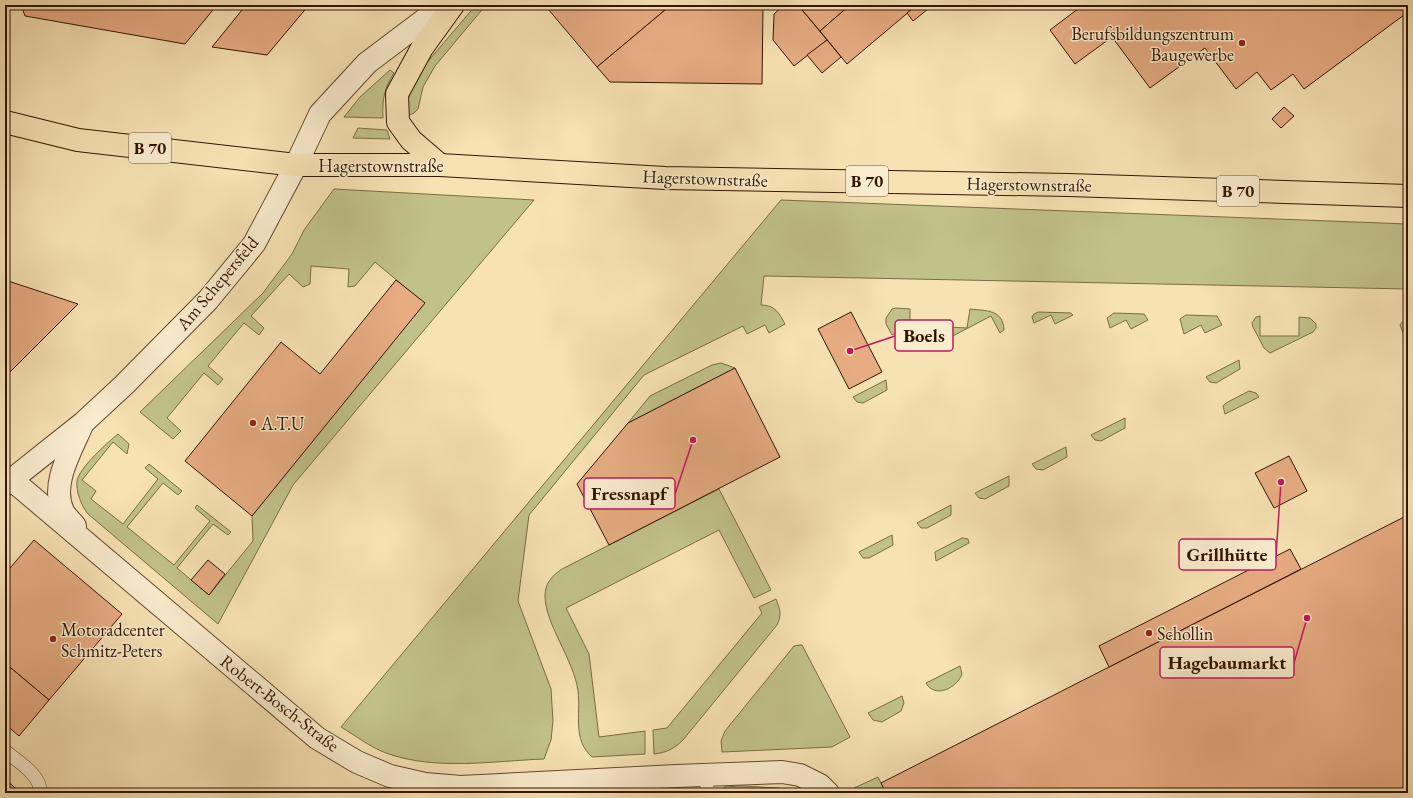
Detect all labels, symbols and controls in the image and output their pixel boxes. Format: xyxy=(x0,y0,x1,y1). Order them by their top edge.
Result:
place label: Berufsbildungszentrum Baugewerbe xyxy=(1071,22,1234,66)
marker: Berufsbildungszentrum Baugewerbe xyxy=(1237,38,1247,48)
road number: B 70 xyxy=(129,133,171,163)
street label: Hagerstownstraße xyxy=(318,154,444,177)
street label: Hagerstownstraße xyxy=(642,164,768,192)
road number: B 70 xyxy=(846,166,888,196)
street label: Hagerstownstraße xyxy=(966,171,1092,197)
road number: B 70 xyxy=(1217,176,1259,206)
street label: Am Schepersfeld xyxy=(170,231,264,336)
callout: Boels xyxy=(895,320,953,351)
text: Boels xyxy=(903,323,945,348)
place label: A.T.U xyxy=(260,412,305,435)
marker: A.T.U xyxy=(248,418,258,428)
callout: Fressnapf xyxy=(584,478,675,509)
text: Fressnapf xyxy=(591,481,669,506)
callout: Grillhütte xyxy=(1179,539,1276,570)
text: Grillhütte xyxy=(1187,542,1268,567)
place label: Motoradcenter Schmitz-Peters xyxy=(61,618,165,662)
place label: Schollin xyxy=(1157,622,1214,645)
marker: Schollin xyxy=(1144,628,1154,638)
marker: Motoradcenter Schmitz-Peters xyxy=(48,634,58,644)
callout: Hagebaumarkt xyxy=(1160,647,1294,678)
street label: Robert-Bosch-Straße xyxy=(216,649,344,757)
text: Hagebaumarkt xyxy=(1168,650,1286,675)

